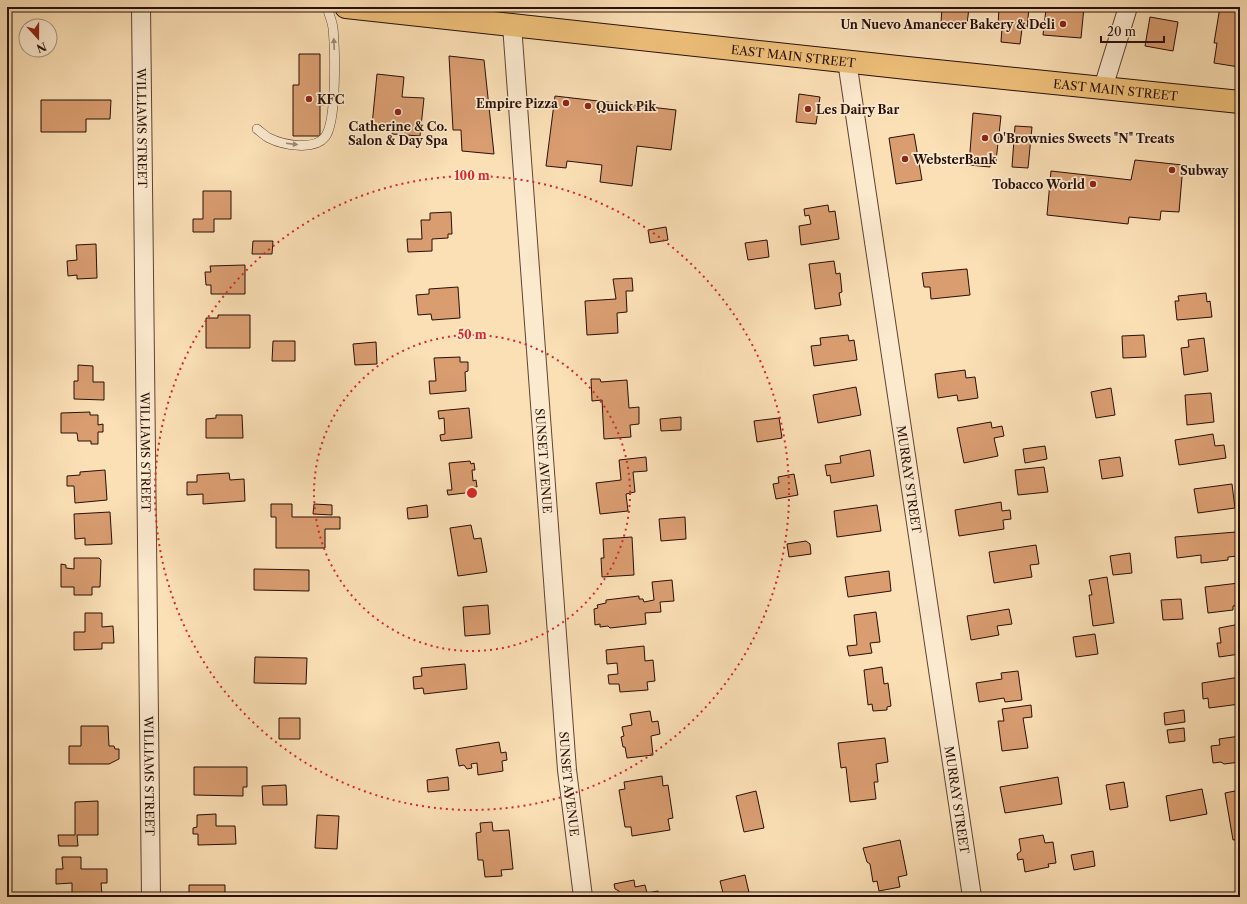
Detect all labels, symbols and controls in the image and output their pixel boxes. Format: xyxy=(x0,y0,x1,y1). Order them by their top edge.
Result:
place label: Un Nuevo Amanecer Bakery & Deli xyxy=(840,17,1056,32)
north arrow xyxy=(18,18,58,58)
scale bar xyxy=(1101,18,1164,44)
marker: Un Nuevo Amanecer Bakery & Deli xyxy=(1058,19,1068,29)
text: 20 m xyxy=(1107,24,1136,39)
one-way arrow xyxy=(330,38,337,50)
text: N xyxy=(34,39,49,56)
street label: EAST MAIN STREET xyxy=(730,41,857,70)
street label: WILLIAMS STREET xyxy=(134,67,151,188)
street label: EAST MAIN STREET xyxy=(1052,75,1179,103)
place label: KFC xyxy=(317,92,344,107)
marker: KFC xyxy=(304,94,314,104)
place label: Empire Pizza xyxy=(476,96,559,111)
marker: Empire Pizza xyxy=(561,98,571,108)
place label: Quick Pik xyxy=(596,99,657,114)
marker: Quick Pik xyxy=(583,101,593,111)
place label: Les Dairy Bar xyxy=(816,102,899,117)
marker: Les Dairy Bar xyxy=(803,104,813,114)
marker: Catherine & Co. Salon & Day Spa xyxy=(393,107,403,117)
place label: Catherine & Co. Salon & Day Spa xyxy=(348,119,449,148)
place label: O'Brownies Sweets "N" Treats xyxy=(993,131,1175,146)
marker: O'Brownies Sweets "N" Treats xyxy=(980,133,990,143)
one-way arrow xyxy=(286,141,298,147)
place label: WebsterBank xyxy=(912,152,998,167)
marker: WebsterBank xyxy=(900,154,910,164)
place label: Subway xyxy=(1180,163,1229,178)
marker: Subway xyxy=(1167,165,1177,175)
text: 100 m xyxy=(454,168,490,183)
place label: Tobacco World xyxy=(992,177,1085,192)
marker: Tobacco World xyxy=(1088,179,1098,189)
text: 50 m xyxy=(457,327,487,342)
street label: WILLIAMS STREET xyxy=(138,391,154,512)
street label: SUNSET AVENUE xyxy=(533,408,556,514)
street label: MURRAY STREET xyxy=(894,424,925,534)
centre of rings xyxy=(465,486,479,500)
street label: WILLIAMS STREET xyxy=(141,715,158,836)
street label: SUNSET AVENUE xyxy=(557,731,583,837)
street label: MURRAY STREET xyxy=(942,745,973,855)

